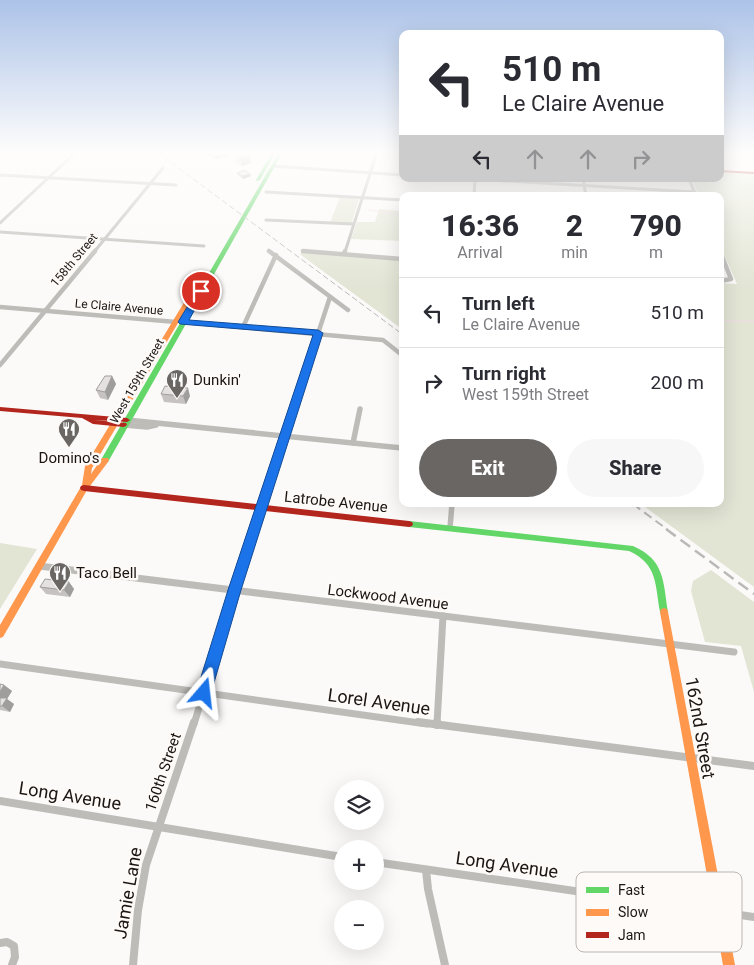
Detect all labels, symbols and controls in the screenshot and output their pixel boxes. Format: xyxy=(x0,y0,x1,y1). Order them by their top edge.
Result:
text: 510 m xyxy=(502,49,601,90)
icon: left xyxy=(419,50,484,115)
text: Le Claire Avenue xyxy=(502,91,664,116)
icon: left xyxy=(468,145,496,173)
icon: ahead xyxy=(521,145,549,173)
icon: ahead xyxy=(574,145,602,173)
icon: right xyxy=(627,145,655,173)
text: 16:36 xyxy=(441,208,519,243)
text: 2 xyxy=(566,208,583,243)
text: 790 xyxy=(630,208,682,243)
street label: 158th Street xyxy=(48,230,100,290)
text: Arrival xyxy=(457,243,503,262)
text: min xyxy=(561,243,588,262)
text: m xyxy=(649,243,663,262)
pin xyxy=(180,270,222,312)
icon: arrive xyxy=(187,277,215,305)
text: Turn left xyxy=(462,292,535,315)
street label: Le Claire Avenue xyxy=(74,296,164,318)
icon: left xyxy=(419,299,447,327)
text: 510 m xyxy=(651,301,704,324)
text: Le Claire Avenue xyxy=(462,315,580,334)
street label: West 159th Street xyxy=(107,336,167,426)
text: Turn right xyxy=(462,362,546,385)
restaurant icon: Dunkin' xyxy=(165,368,189,399)
icon: right xyxy=(419,369,447,397)
place label: Dunkin' xyxy=(193,371,241,389)
text: 200 m xyxy=(651,371,704,394)
text: West 159th Street xyxy=(462,385,589,404)
restaurant icon: Domino's xyxy=(57,417,81,448)
button: Exit xyxy=(419,439,557,497)
button: Share xyxy=(567,439,704,497)
place label: Domino's xyxy=(39,449,99,467)
street label: Latrobe Avenue xyxy=(283,488,389,516)
restaurant icon: Taco Bell xyxy=(48,561,72,592)
place label: Taco Bell xyxy=(76,564,137,582)
street label: Lockwood Avenue xyxy=(327,581,450,613)
position arrow xyxy=(177,666,229,718)
street label: 162nd Street xyxy=(681,676,720,780)
street label: Lorel Avenue xyxy=(327,684,432,719)
street label: 160th Street xyxy=(141,730,185,814)
street label: Long Avenue xyxy=(17,777,123,814)
map controls xyxy=(334,780,384,950)
button: layers xyxy=(334,780,384,830)
button: + xyxy=(334,840,384,890)
street label: Jamie Lane xyxy=(109,845,146,940)
street label: Long Avenue xyxy=(454,847,560,882)
legend xyxy=(576,872,742,952)
text: Fast xyxy=(618,882,645,898)
button: − xyxy=(334,900,384,950)
text: Slow xyxy=(618,904,649,920)
text: Jam xyxy=(618,927,646,943)

